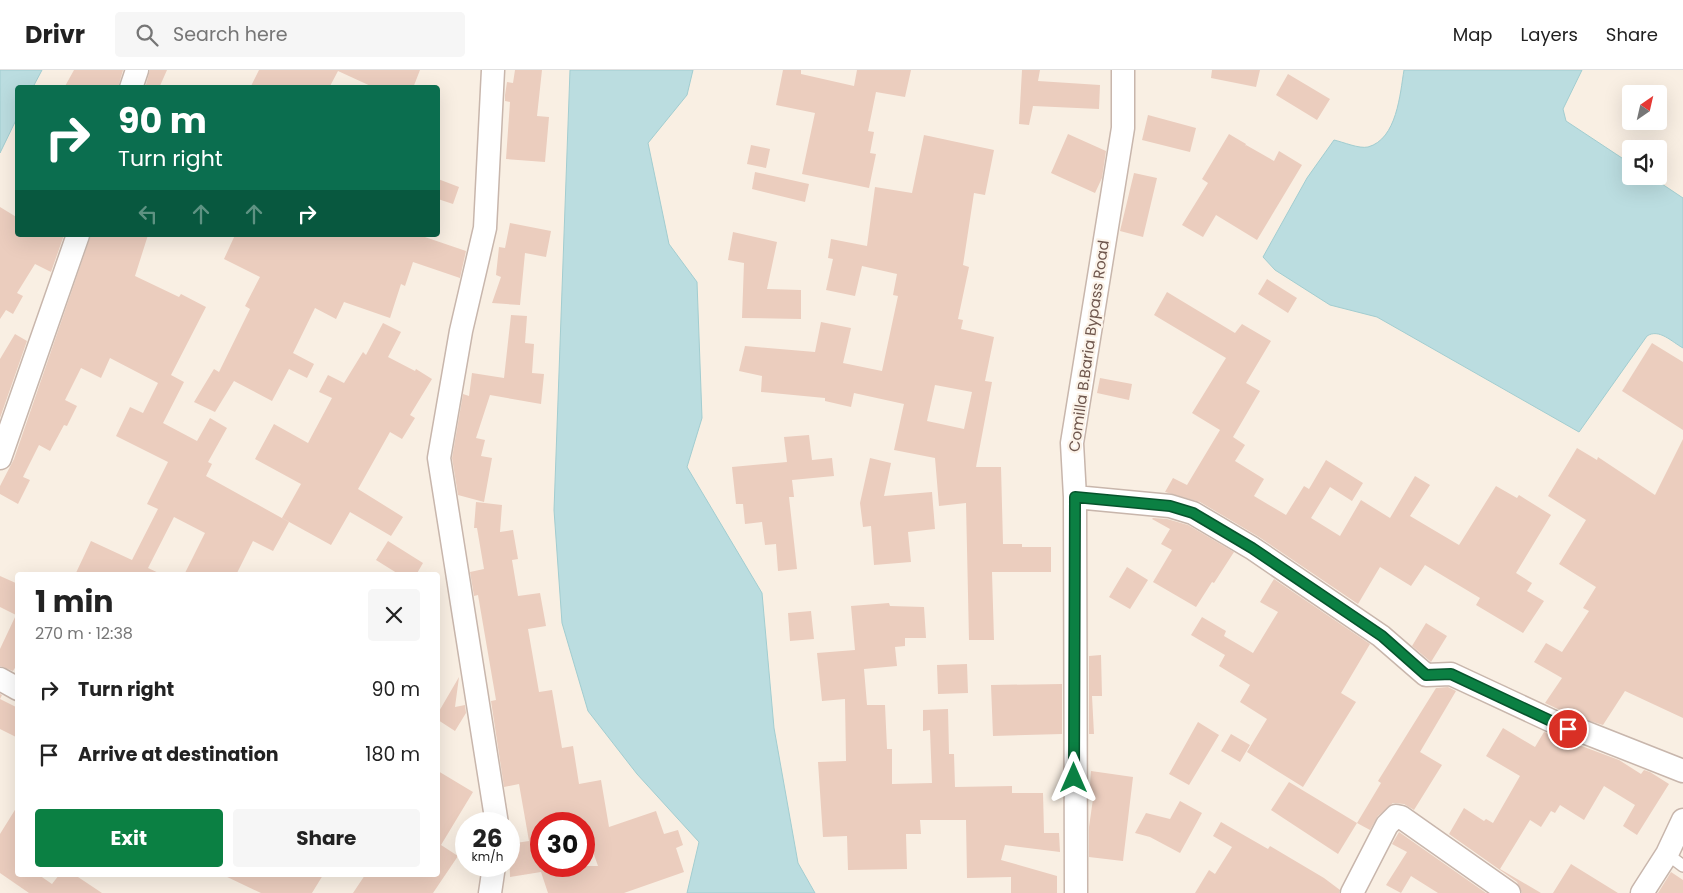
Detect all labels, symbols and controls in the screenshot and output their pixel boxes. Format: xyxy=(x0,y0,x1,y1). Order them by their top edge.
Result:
search box xyxy=(115,12,465,57)
text: Drivr xyxy=(25,18,85,51)
icon: search xyxy=(133,21,161,49)
text: Search here xyxy=(173,21,288,48)
text: Map xyxy=(1453,22,1493,47)
text: Layers xyxy=(1521,22,1578,47)
text: Share xyxy=(1606,22,1658,47)
north arrow xyxy=(1622,85,1668,130)
map controls xyxy=(1622,85,1667,185)
text: 90 m xyxy=(118,96,207,145)
icon: right xyxy=(35,105,100,170)
button: sound xyxy=(1622,140,1667,185)
text: Turn right xyxy=(118,143,223,174)
icon: left xyxy=(134,200,162,228)
icon: ahead xyxy=(187,200,215,228)
icon: ahead xyxy=(240,200,268,228)
icon: right xyxy=(293,200,321,228)
street label: Comilla B.Baria Bypass Road xyxy=(1063,239,1114,453)
text: 1 min xyxy=(35,580,113,623)
button: close xyxy=(368,589,420,641)
text: 270 m · 12:38 xyxy=(35,622,133,645)
icon: right xyxy=(35,676,63,704)
text: Turn right xyxy=(78,676,174,703)
text: 90 m xyxy=(371,676,420,703)
pin xyxy=(1547,708,1589,750)
icon: arrive xyxy=(1554,715,1582,743)
icon: arrive xyxy=(35,741,63,769)
text: Arrive at destination xyxy=(78,741,279,768)
text: 180 m xyxy=(365,741,420,768)
position arrow xyxy=(1047,751,1099,803)
button: Exit xyxy=(35,809,223,867)
button: Share xyxy=(233,809,420,867)
speed limit sign: 30 xyxy=(530,812,595,877)
text: 26 xyxy=(472,821,503,856)
text: km/h xyxy=(472,848,503,865)

